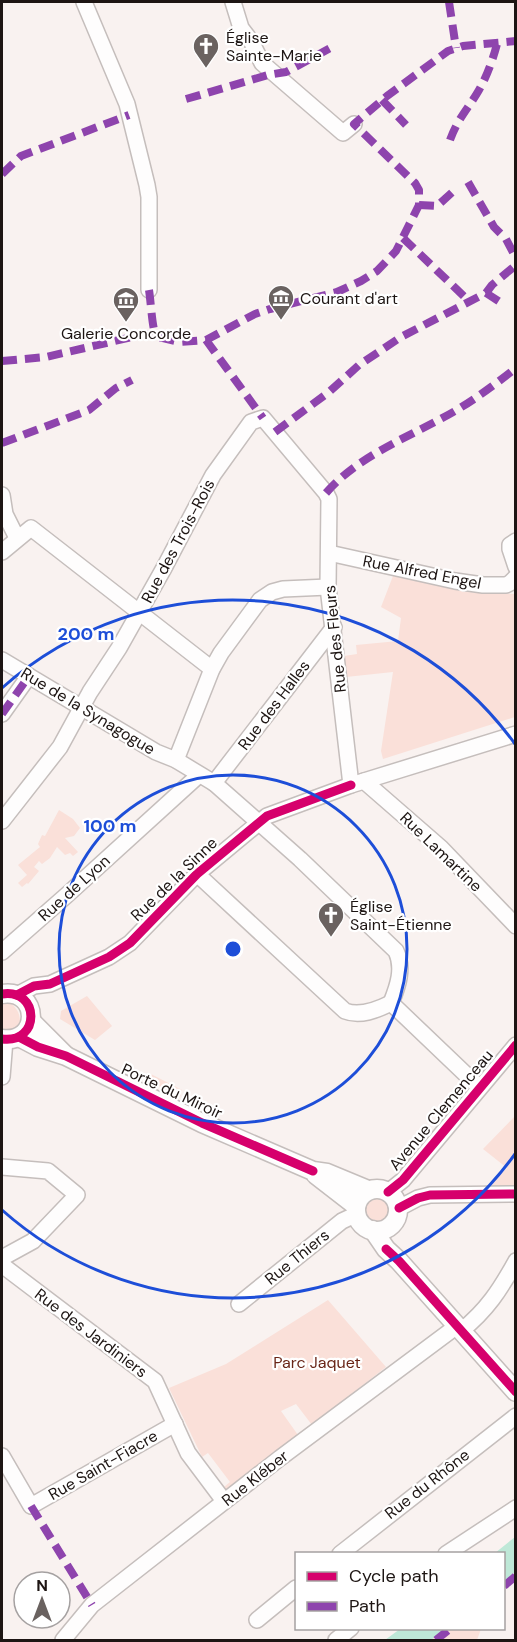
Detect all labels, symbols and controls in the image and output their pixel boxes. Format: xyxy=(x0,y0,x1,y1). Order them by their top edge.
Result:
place label: Église Sainte-Marie xyxy=(226,27,322,66)
church icon: Église Sainte-Marie xyxy=(191,31,221,69)
museum icon: Courant d'art xyxy=(266,283,296,321)
museum icon: Galerie Concorde xyxy=(111,285,141,323)
place label: Courant d'art xyxy=(300,288,398,309)
place label: Galerie Concorde xyxy=(61,323,191,344)
street label: Rue des Trois-Rois xyxy=(136,475,220,607)
street label: Rue Alfred Engel xyxy=(361,550,483,594)
street label: Rue des Fleurs xyxy=(319,584,351,694)
text: 200 m xyxy=(58,622,114,646)
street label: Rue des Halles xyxy=(233,656,315,754)
street label: Rue de la Synagogue xyxy=(17,663,159,759)
street label: Rue Lamartine xyxy=(395,807,487,897)
text: 100 m xyxy=(83,814,137,838)
street label: Rue de la Sinne xyxy=(126,832,222,926)
street label: Rue de Lyon xyxy=(34,850,114,926)
place label: Église Saint-Étienne xyxy=(350,896,452,935)
church icon: Église Saint-Étienne xyxy=(316,900,346,938)
centre of rings xyxy=(223,939,243,959)
street label: Avenue Clemenceau xyxy=(384,1045,498,1175)
street label: Porte du Miroir xyxy=(118,1058,226,1124)
street label: Rue Thiers xyxy=(260,1225,334,1289)
street label: Rue des Jardiniers xyxy=(30,1284,152,1382)
park label: Parc Jaquet xyxy=(273,1352,361,1373)
street label: Rue Saint-Fiacre xyxy=(45,1425,161,1505)
street label: Rue du Rhône xyxy=(380,1444,474,1524)
street label: Rue Kléber xyxy=(217,1445,293,1511)
legend xyxy=(295,1552,505,1630)
text: Cycle path xyxy=(349,1564,439,1588)
north arrow xyxy=(12,1570,72,1630)
text: N xyxy=(36,1575,48,1596)
text: Path xyxy=(349,1594,386,1618)

